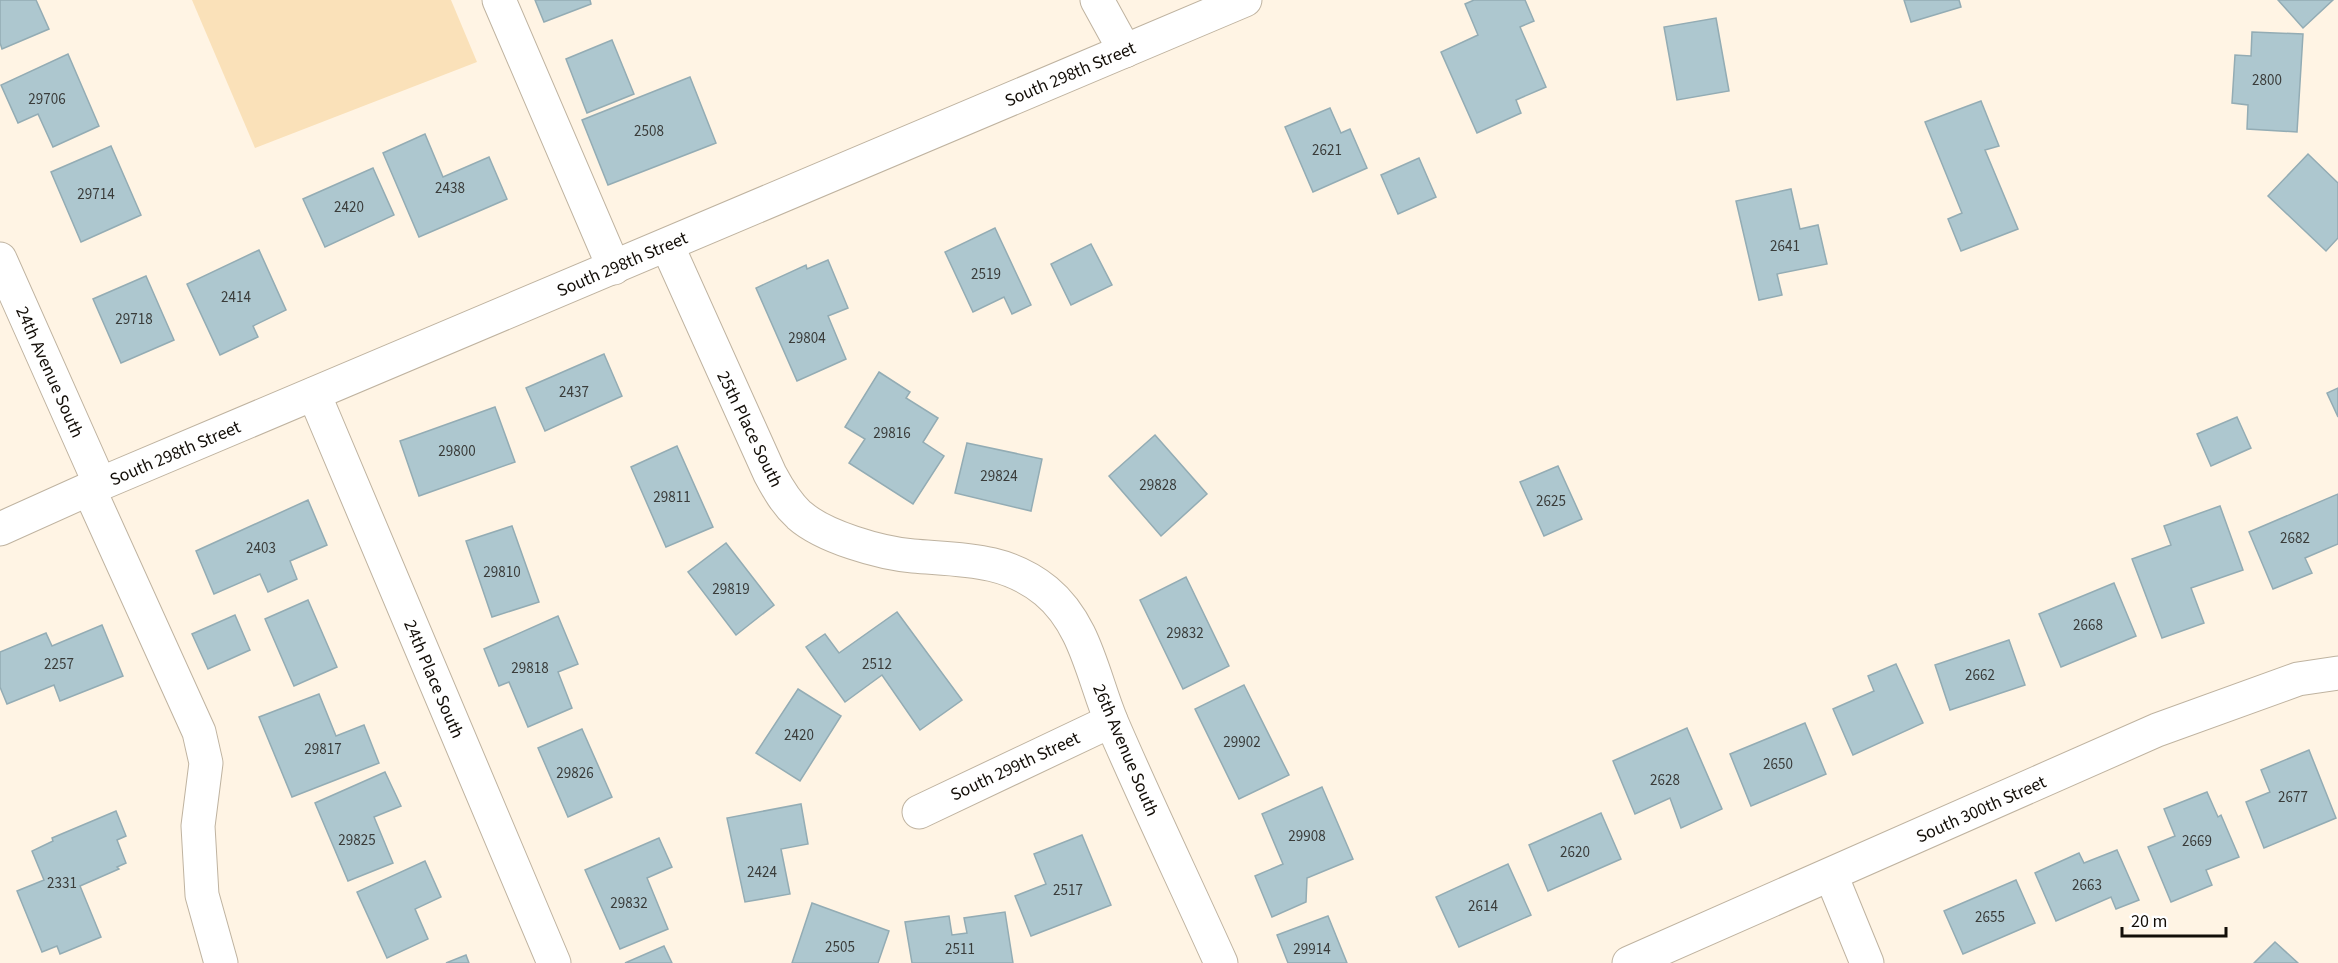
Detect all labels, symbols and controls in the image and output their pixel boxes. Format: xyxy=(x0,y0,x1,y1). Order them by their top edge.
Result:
street label: South 298th Street xyxy=(1001,36,1140,113)
house number: 2800 xyxy=(2252,70,2282,91)
house number: 29706 xyxy=(28,89,66,110)
house number: 2508 xyxy=(634,121,664,142)
house number: 2621 xyxy=(1312,140,1342,161)
house number: 2438 xyxy=(435,178,465,199)
house number: 29714 xyxy=(77,184,115,205)
house number: 2420 xyxy=(334,197,364,218)
street label: South 298th Street xyxy=(553,226,692,303)
house number: 2641 xyxy=(1770,236,1800,257)
house number: 2519 xyxy=(971,264,1001,285)
house number: 2414 xyxy=(221,287,251,308)
street label: 24th Avenue South xyxy=(9,302,90,442)
house number: 29718 xyxy=(115,309,153,330)
house number: 29804 xyxy=(788,328,826,349)
street label: 25th Place South xyxy=(711,367,789,492)
house number: 2437 xyxy=(559,382,589,403)
street label: South 298th Street xyxy=(106,415,245,492)
house number: 29816 xyxy=(873,423,911,444)
house number: 29800 xyxy=(438,441,476,462)
house number: 29824 xyxy=(980,466,1018,487)
house number: 29828 xyxy=(1139,475,1177,496)
house number: 29811 xyxy=(653,487,691,508)
house number: 2625 xyxy=(1536,491,1566,512)
house number: 2682 xyxy=(2280,528,2310,549)
house number: 2403 xyxy=(246,538,276,559)
house number: 29810 xyxy=(483,562,521,583)
house number: 29819 xyxy=(712,579,750,600)
house number: 2668 xyxy=(2073,615,2103,636)
street label: 24th Place South xyxy=(397,616,470,742)
house number: 29832 xyxy=(1166,623,1204,644)
house number: 2257 xyxy=(44,654,74,675)
house number: 2512 xyxy=(862,654,892,675)
house number: 29818 xyxy=(511,658,549,679)
house number: 2662 xyxy=(1965,665,1995,686)
street label: 26th Avenue South xyxy=(1086,680,1165,820)
house number: 2420 xyxy=(784,725,814,746)
street label: South 299th Street xyxy=(946,726,1084,807)
house number: 29902 xyxy=(1223,732,1261,753)
house number: 29817 xyxy=(304,739,342,760)
house number: 2650 xyxy=(1763,754,1793,775)
house number: 29826 xyxy=(556,763,594,784)
house number: 2628 xyxy=(1650,770,1680,791)
street label: South 300th Street xyxy=(1912,770,2050,849)
house number: 2677 xyxy=(2278,787,2308,808)
house number: 29908 xyxy=(1288,826,1326,847)
house number: 29825 xyxy=(338,830,376,851)
house number: 2669 xyxy=(2182,831,2212,852)
house number: 2620 xyxy=(1560,842,1590,863)
house number: 2424 xyxy=(747,862,777,883)
house number: 2331 xyxy=(47,873,77,894)
house number: 2663 xyxy=(2072,875,2102,896)
house number: 2517 xyxy=(1053,880,1083,901)
house number: 29832 xyxy=(610,893,648,914)
house number: 2614 xyxy=(1468,896,1498,917)
scale bar xyxy=(2122,900,2226,938)
house number: 2655 xyxy=(1975,907,2005,928)
text: 20 m xyxy=(2131,909,2167,934)
house number: 2505 xyxy=(825,937,855,958)
house number: 2511 xyxy=(945,939,975,960)
house number: 29914 xyxy=(1293,939,1331,960)

